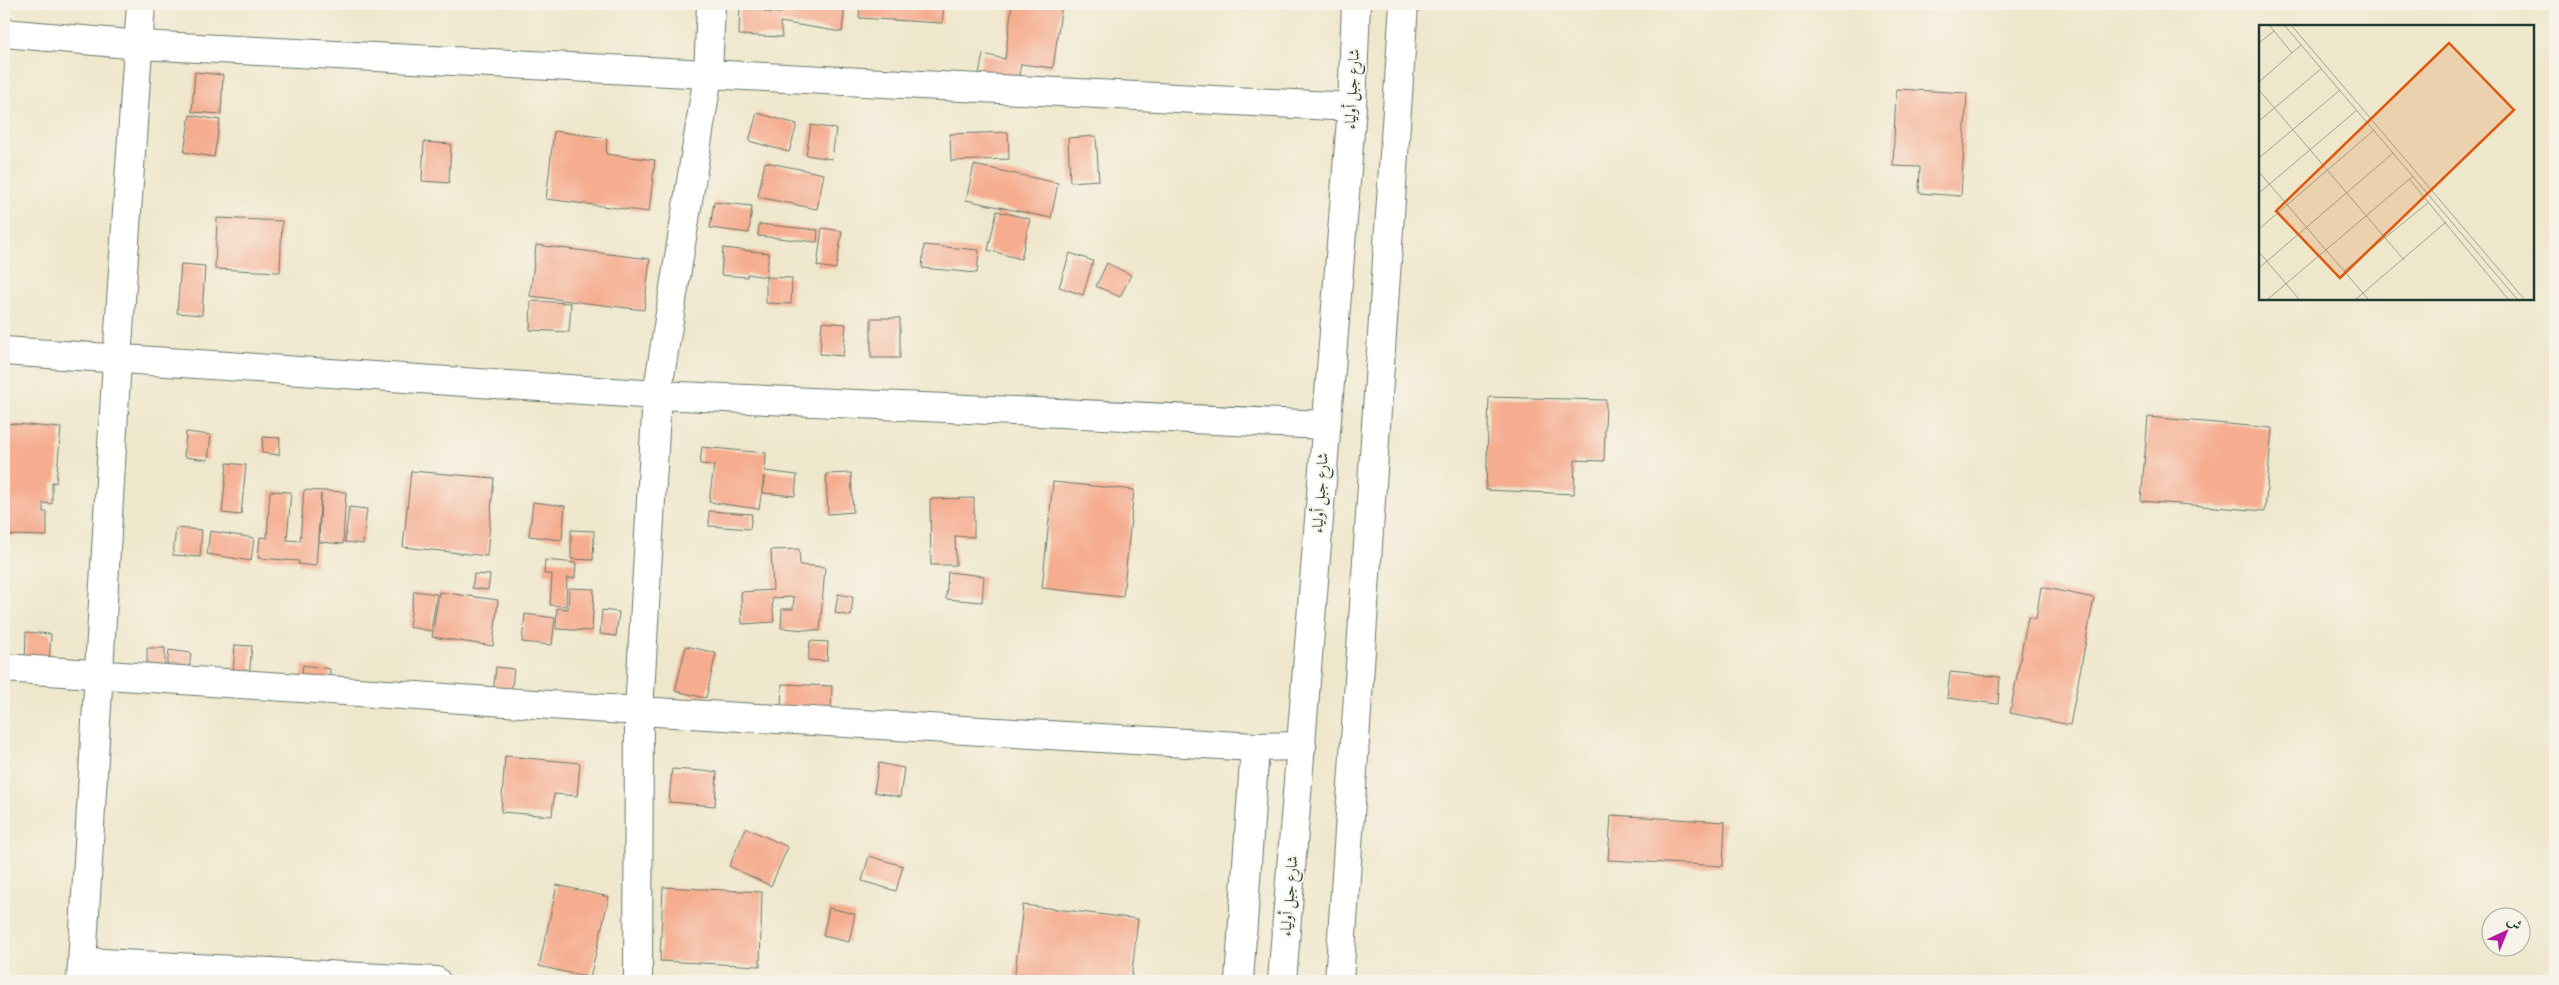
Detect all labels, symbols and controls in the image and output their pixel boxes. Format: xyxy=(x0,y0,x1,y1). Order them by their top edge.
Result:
inset map xyxy=(2259,25,2534,300)
street label: شارع جبل أولياء xyxy=(1339,48,1367,130)
street label: شارع جبل أولياء xyxy=(1306,452,1336,534)
street label: شارع جبل أولياء xyxy=(1275,855,1305,937)
north arrow xyxy=(2482,908,2532,958)
text: ش xyxy=(2503,912,2526,935)

